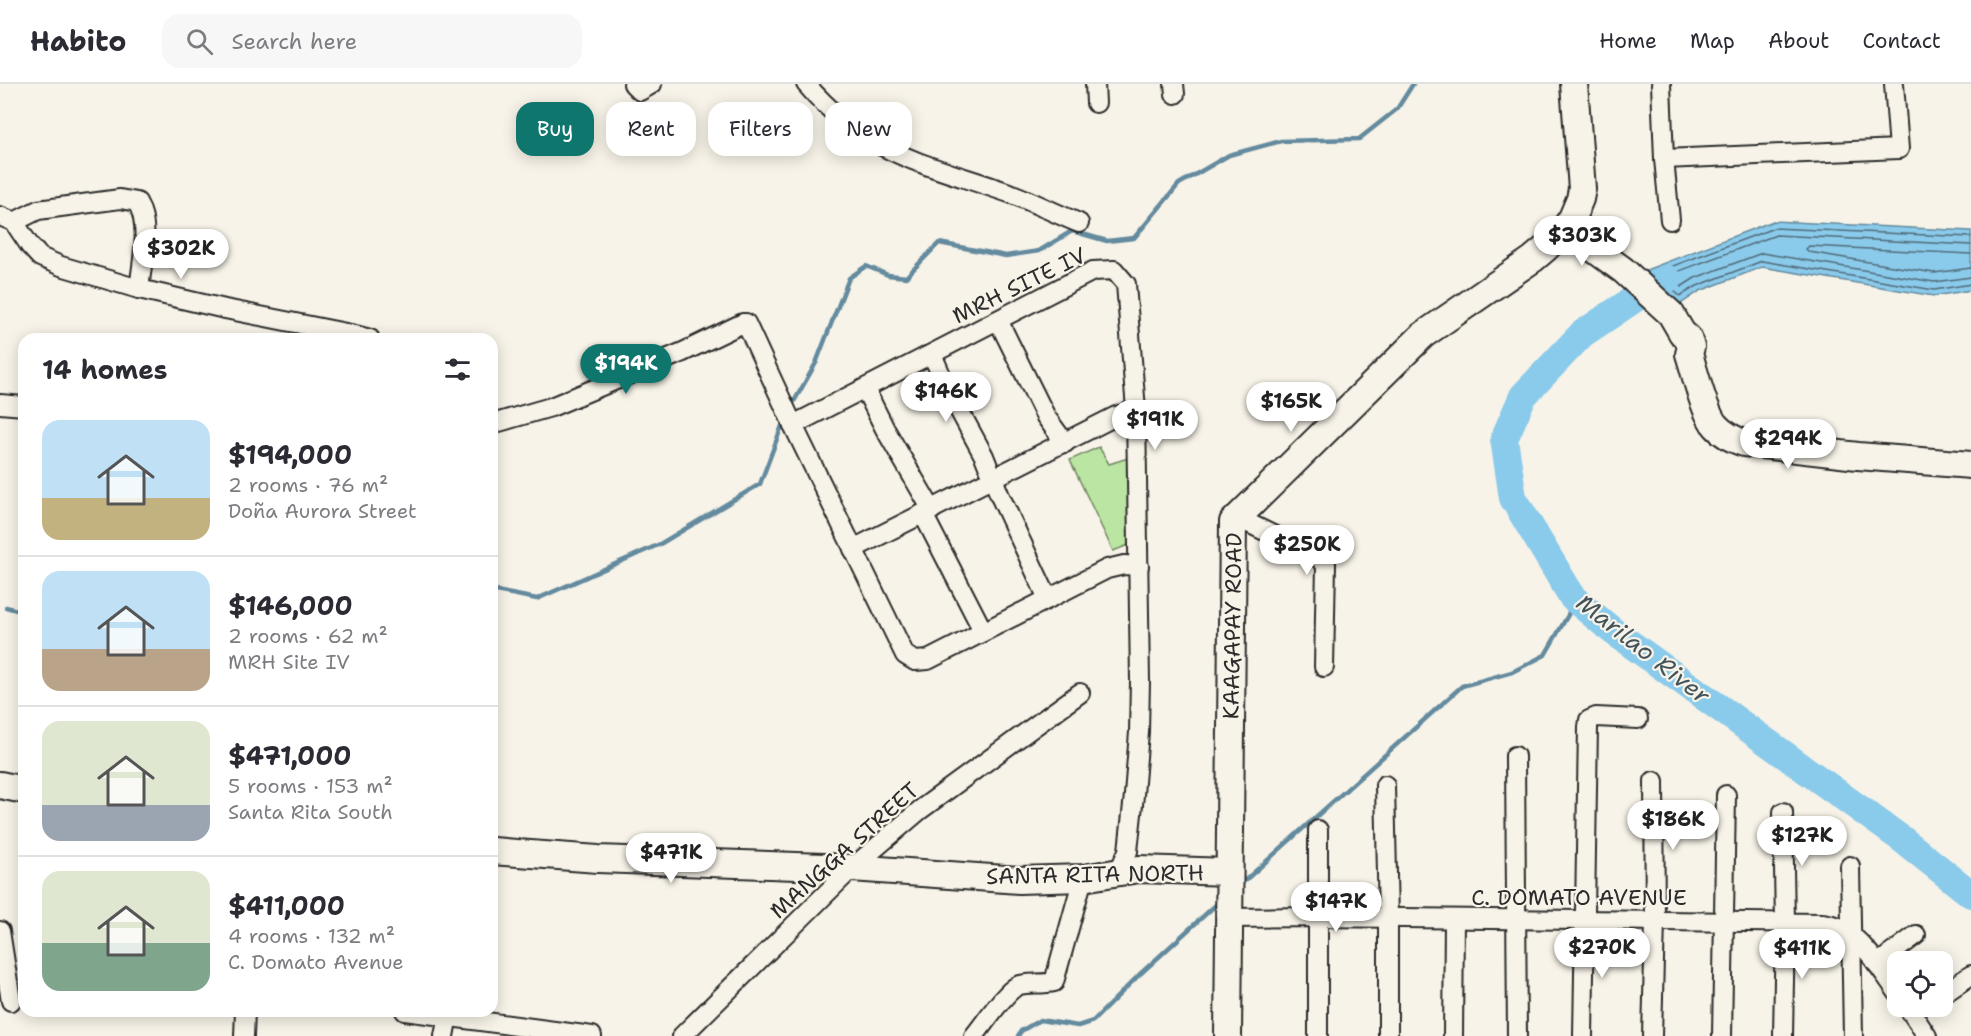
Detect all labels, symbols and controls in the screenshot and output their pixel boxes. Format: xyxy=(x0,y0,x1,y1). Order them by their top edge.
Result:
search box xyxy=(162,14,582,68)
text: Habito xyxy=(30,22,126,60)
icon: search xyxy=(183,25,216,58)
text: Search here xyxy=(231,27,357,56)
text: Home xyxy=(1599,27,1657,55)
text: Map xyxy=(1690,27,1735,55)
text: About xyxy=(1768,27,1829,55)
text: Contact xyxy=(1862,27,1941,55)
chip: Buy xyxy=(516,102,594,156)
chip: Rent xyxy=(606,102,696,156)
chip: Filters xyxy=(708,102,813,156)
chip: New xyxy=(825,102,912,156)
pin: $303K xyxy=(1540,216,1624,267)
text: $303K xyxy=(1548,222,1616,248)
pin: $302K xyxy=(139,229,223,280)
text: $302K xyxy=(147,235,215,261)
street label: MRH SITE IV xyxy=(948,241,1091,330)
pin: $194K xyxy=(584,344,668,395)
text: $194K xyxy=(594,350,658,376)
text: 14 homes xyxy=(42,352,168,387)
icon: filters xyxy=(441,353,474,386)
pin: $146K xyxy=(904,372,988,423)
text: $146K xyxy=(914,378,978,404)
pin: $165K xyxy=(1249,382,1333,433)
text: $165K xyxy=(1260,388,1322,414)
pin: $191K xyxy=(1113,400,1197,451)
text: $191K xyxy=(1126,406,1184,432)
pin: $294K xyxy=(1746,419,1830,470)
text: $294K xyxy=(1754,425,1822,451)
text: $194,000 xyxy=(228,437,352,472)
icon: home xyxy=(90,444,162,516)
text: 2 rooms · 76 m² xyxy=(228,472,388,498)
text: Doña Aurora Street xyxy=(228,498,417,524)
pin: $250K xyxy=(1265,525,1349,576)
text: $250K xyxy=(1273,531,1341,557)
street label: KAAGAPAY ROAD xyxy=(1216,532,1249,720)
water label: Marilao River xyxy=(1570,587,1717,712)
text: $146,000 xyxy=(228,588,353,623)
icon: home xyxy=(90,595,162,667)
text: 2 rooms · 62 m² xyxy=(228,623,388,649)
text: MRH Site IV xyxy=(228,649,350,675)
text: $471,000 xyxy=(228,738,352,773)
icon: home xyxy=(90,745,162,817)
text: 5 rooms · 153 m² xyxy=(228,773,393,799)
street label: MANGGA STREET xyxy=(764,775,925,925)
text: Santa Rita South xyxy=(228,799,393,825)
pin: $186K xyxy=(1631,800,1715,851)
text: $186K xyxy=(1641,806,1705,832)
pin: $127K xyxy=(1760,816,1844,867)
text: $127K xyxy=(1771,822,1833,848)
pin: $471K xyxy=(629,833,713,884)
text: $471K xyxy=(640,839,702,865)
street label: SANTA RITA NORTH xyxy=(986,858,1204,891)
pin: $147K xyxy=(1294,882,1378,933)
street label: C. DOMATO AVENUE xyxy=(1471,883,1687,912)
text: $411,000 xyxy=(228,888,345,923)
text: $147K xyxy=(1305,888,1367,914)
icon: home xyxy=(90,895,162,967)
text: 4 rooms · 132 m² xyxy=(228,923,395,949)
pin: $270K xyxy=(1560,928,1644,979)
pin: $411K xyxy=(1760,929,1844,980)
text: $270K xyxy=(1568,934,1636,960)
text: $411K xyxy=(1773,935,1831,961)
text: C. Domato Avenue xyxy=(228,949,404,975)
map controls xyxy=(1887,951,1953,1017)
button: locate xyxy=(1887,951,1953,1017)

